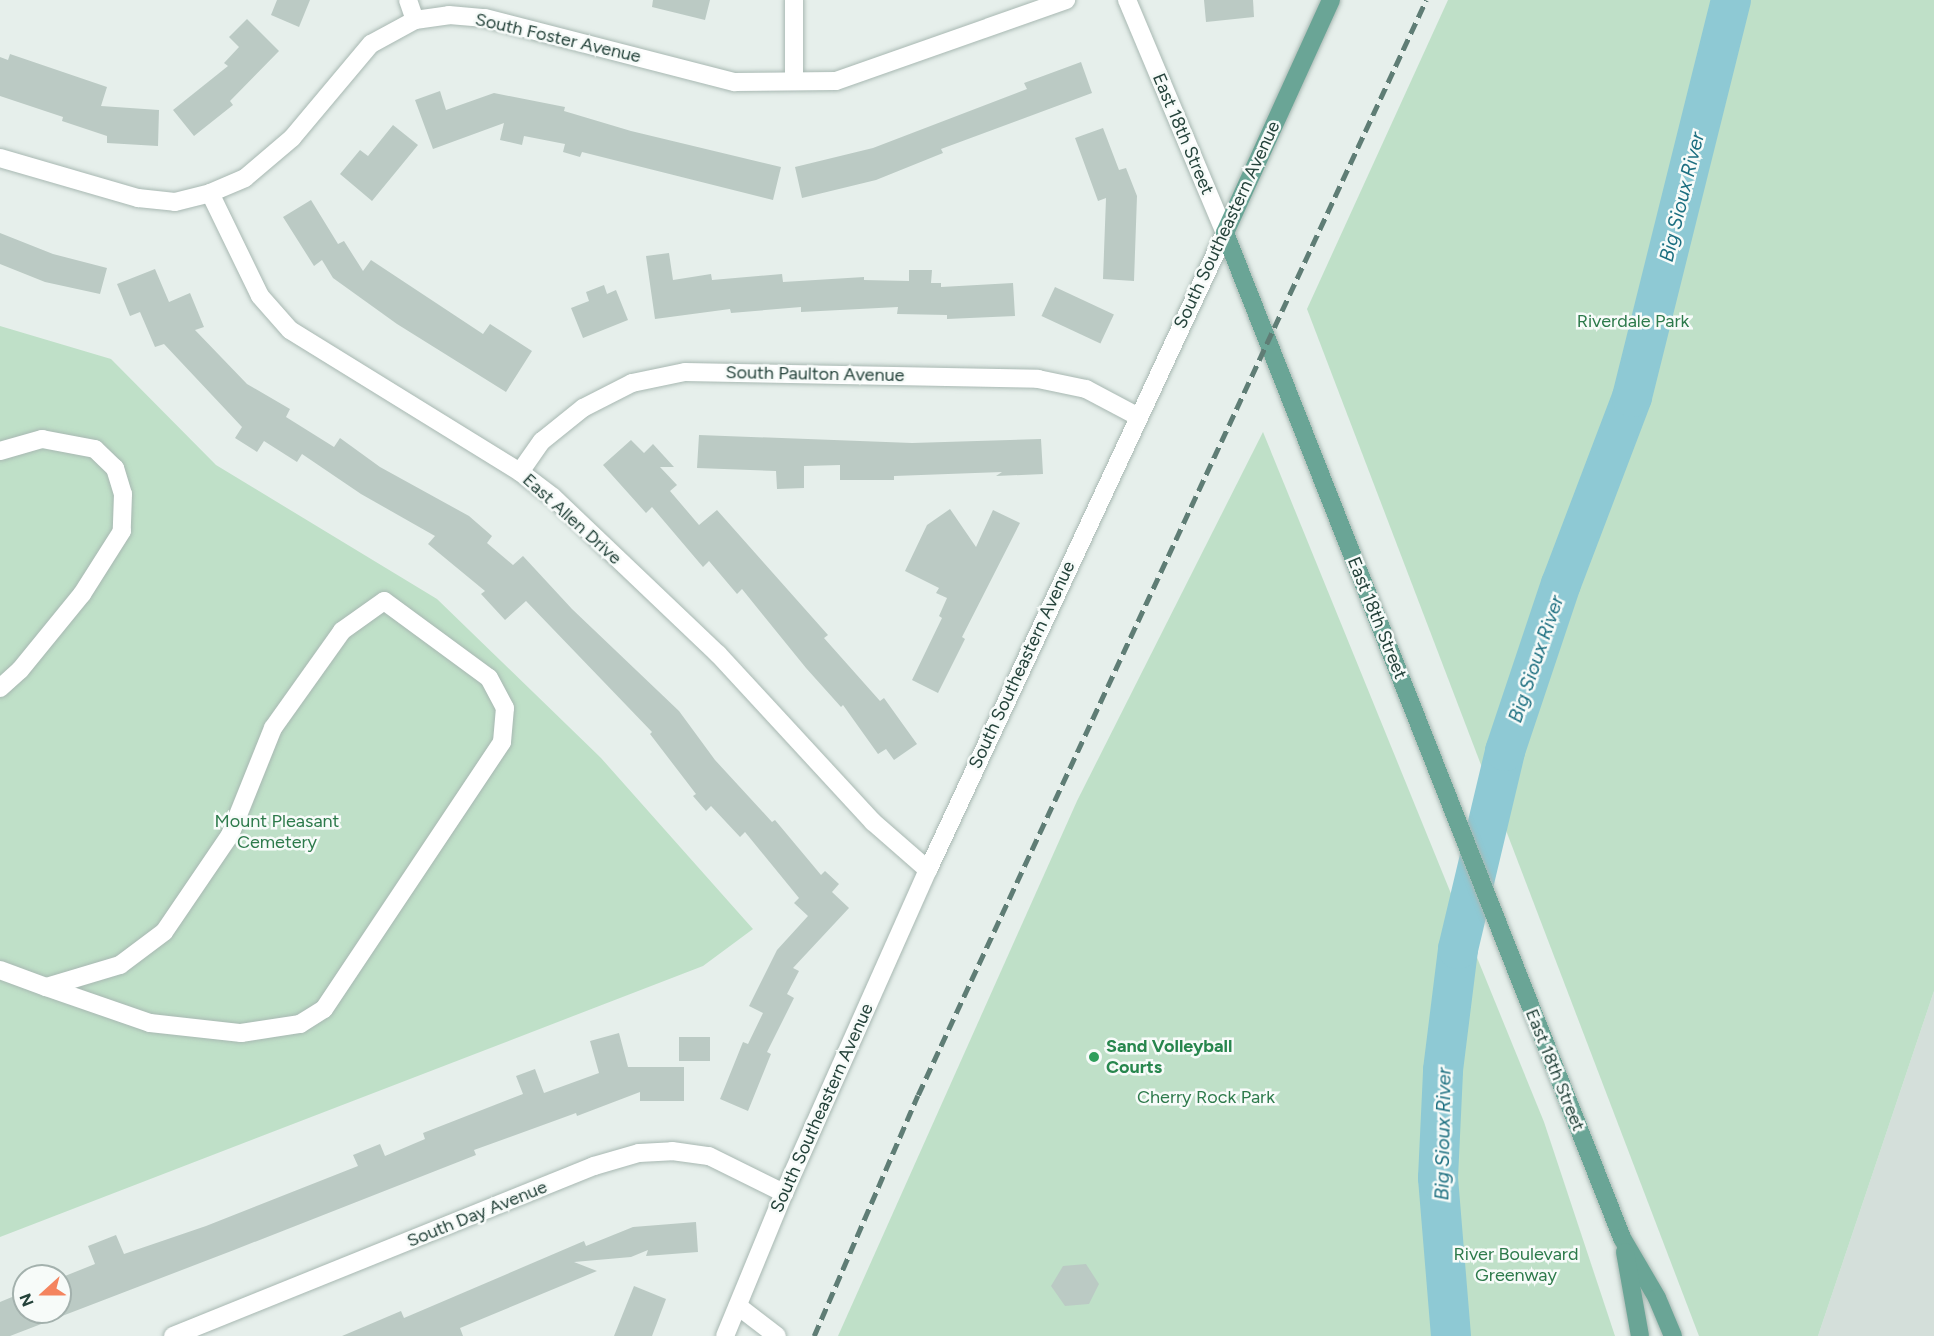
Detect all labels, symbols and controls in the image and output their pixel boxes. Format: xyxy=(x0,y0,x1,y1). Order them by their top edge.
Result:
street label: South Foster Avenue xyxy=(473,8,643,68)
street label: East 18th Street xyxy=(1148,70,1218,198)
street label: South Southeastern Avenue xyxy=(1169,118,1285,332)
water label: Big Sioux River xyxy=(1654,130,1710,264)
park label: Riverdale Park xyxy=(1577,310,1689,332)
street label: South Paulton Avenue xyxy=(725,362,905,386)
street label: East Allen Drive xyxy=(518,469,626,569)
street label: East 18th Street xyxy=(1343,554,1411,682)
street label: South Southeastern Avenue xyxy=(964,558,1080,772)
water label: Big Sioux River xyxy=(1503,592,1569,726)
park label: Mount Pleasant Cemetery xyxy=(215,811,339,854)
street label: South Southeastern Avenue xyxy=(766,1000,878,1216)
street label: East 18th Street xyxy=(1521,1006,1589,1134)
place label: Sand Volleyball Courts xyxy=(1106,1036,1232,1078)
marker: Sand Volleyball Courts xyxy=(1087,1050,1101,1064)
water label: Big Sioux River xyxy=(1430,1067,1456,1201)
park label: Cherry Rock Park xyxy=(1137,1086,1275,1108)
street label: South Day Avenue xyxy=(404,1176,550,1252)
park label: River Boulevard Greenway xyxy=(1454,1244,1578,1286)
north arrow xyxy=(12,1264,72,1324)
text: N xyxy=(16,1291,38,1309)

